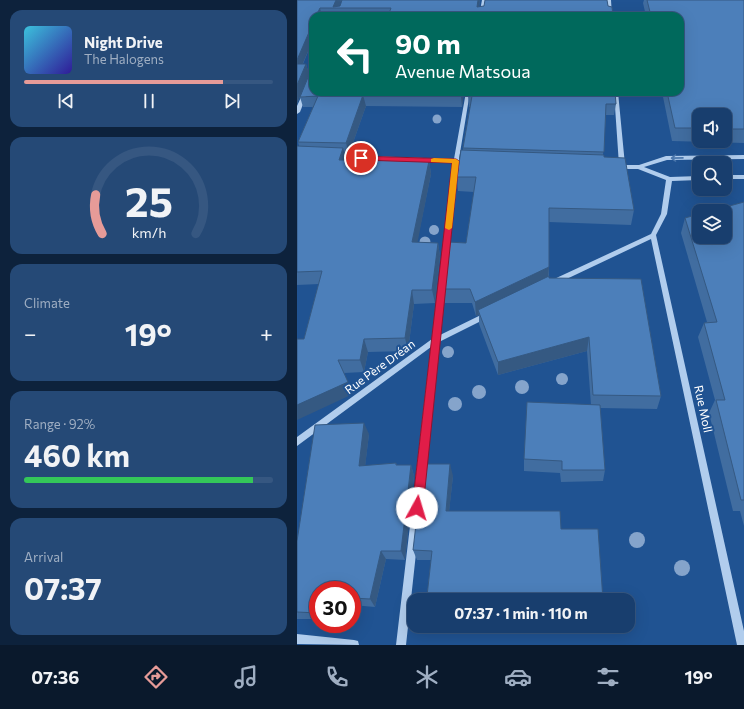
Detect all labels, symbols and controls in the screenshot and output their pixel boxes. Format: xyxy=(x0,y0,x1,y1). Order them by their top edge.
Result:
text: 90 m xyxy=(395,26,461,60)
icon: left xyxy=(329,28,381,80)
text: Night Drive xyxy=(84,33,163,51)
text: The Halogens xyxy=(84,51,164,67)
text: Avenue Matsoua xyxy=(395,60,531,82)
icon: previous xyxy=(55,90,77,112)
icon: pause xyxy=(138,90,160,112)
icon: next xyxy=(221,90,243,112)
map controls xyxy=(692,108,732,244)
button: sound xyxy=(692,108,732,148)
pin xyxy=(344,141,378,175)
icon: arrive xyxy=(350,147,372,169)
one-way arrow xyxy=(671,154,684,162)
button: search xyxy=(692,156,732,196)
text: 25 xyxy=(125,174,172,225)
button: layers xyxy=(692,204,732,244)
text: km/h xyxy=(131,222,166,240)
text: Climate xyxy=(24,295,70,311)
text: 19° xyxy=(125,315,172,352)
text: − xyxy=(24,320,37,347)
text: + xyxy=(260,320,273,347)
street label: Rue Père Dréan xyxy=(342,336,417,396)
street label: Rue Moll xyxy=(692,384,716,434)
text: Range · 92% xyxy=(24,416,95,432)
text: 460 km xyxy=(24,436,130,473)
position arrow xyxy=(396,487,438,529)
text: Arrival xyxy=(24,549,63,565)
text: 07:37 xyxy=(24,569,102,606)
speed limit sign: 30 xyxy=(309,581,361,633)
text: 07:37 · 1 min · 110 m xyxy=(454,604,588,622)
icon: directions xyxy=(142,663,170,691)
icon: music xyxy=(232,663,260,691)
icon: phone xyxy=(323,663,351,691)
icon: climate xyxy=(413,663,441,691)
icon: car xyxy=(504,663,532,691)
icon: filters xyxy=(594,663,622,691)
text: 07:36 xyxy=(31,666,79,688)
text: 19° xyxy=(684,666,713,688)

